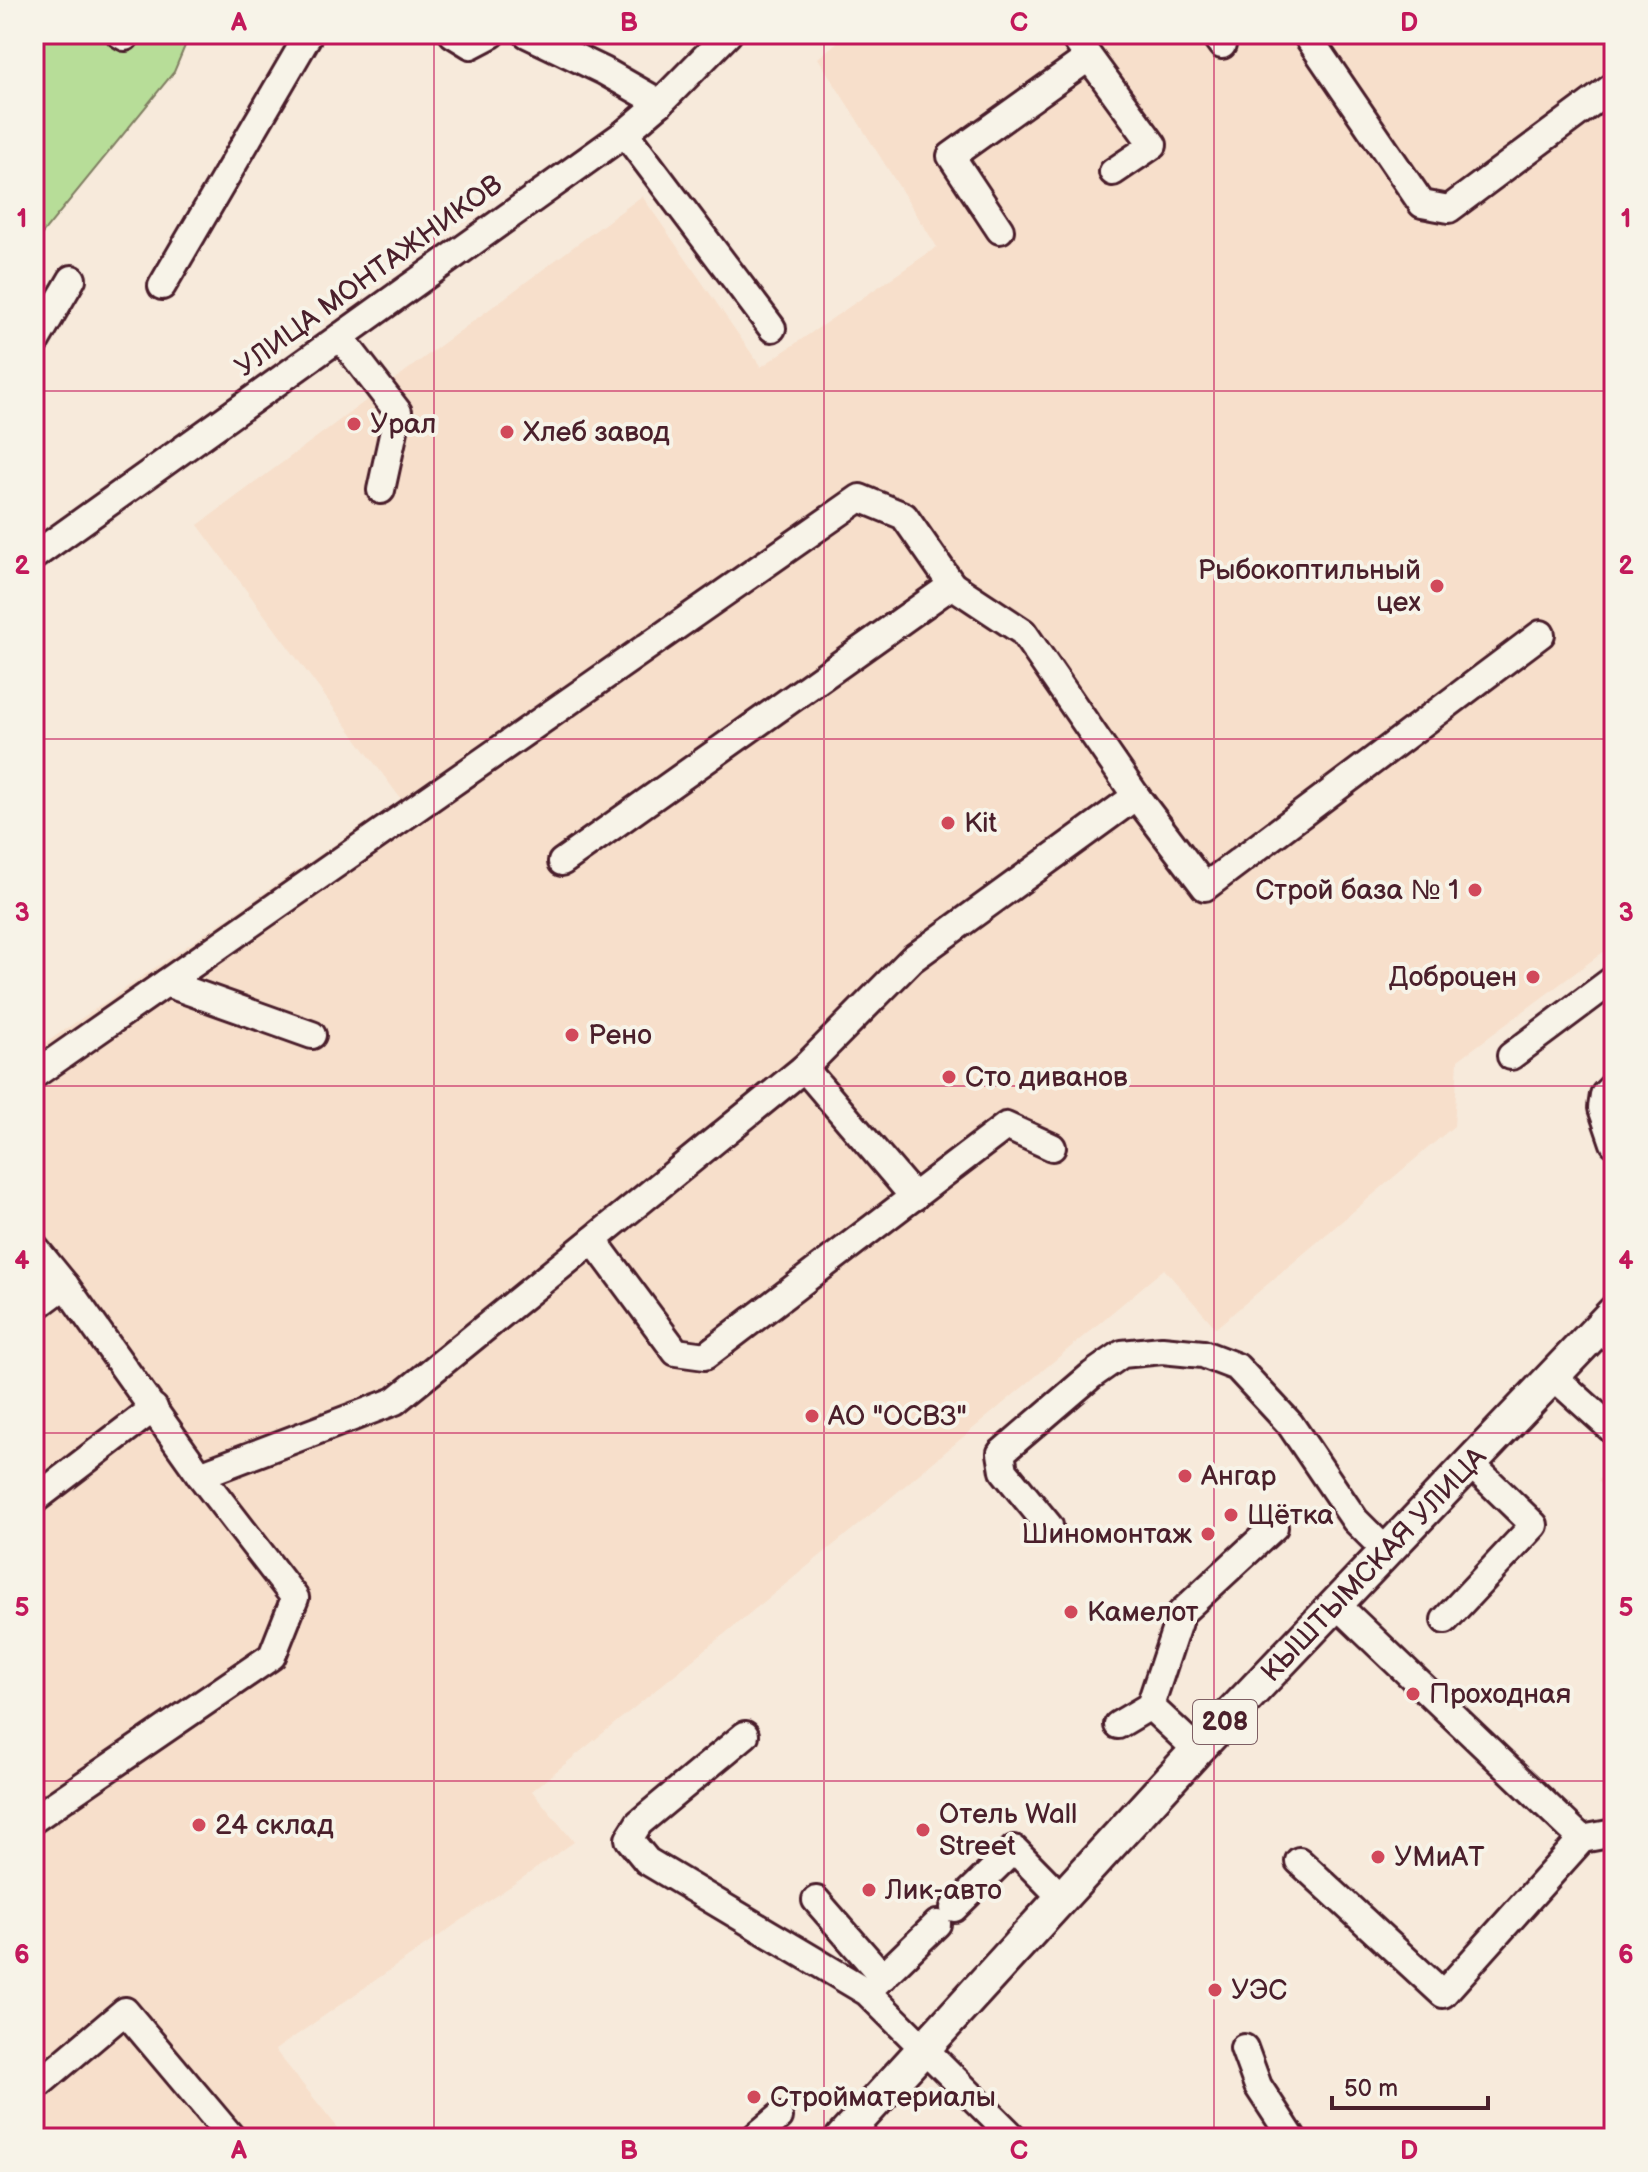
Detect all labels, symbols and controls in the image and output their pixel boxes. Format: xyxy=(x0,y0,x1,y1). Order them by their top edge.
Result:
text: A xyxy=(230,8,247,39)
text: B xyxy=(620,8,638,39)
text: C xyxy=(1010,8,1028,39)
text: D xyxy=(1400,8,1418,39)
street label: УЛИЦА МОНТАЖНИКОВ xyxy=(229,168,509,384)
text: 1 xyxy=(17,204,27,235)
text: 1 xyxy=(1621,204,1631,235)
place label: Урал xyxy=(370,408,437,441)
marker: Урал xyxy=(345,415,363,433)
place label: Хлеб завод xyxy=(523,416,670,449)
marker: Хлеб завод xyxy=(498,423,516,441)
text: 2 xyxy=(14,551,30,582)
text: 2 xyxy=(1618,551,1634,582)
place label: Рыбокоптильный цех xyxy=(1198,554,1421,619)
marker: Рыбокоптильный цех xyxy=(1428,577,1446,595)
place label: Kit xyxy=(964,807,998,840)
marker: Kit xyxy=(939,814,957,832)
place label: Строй база № 1 xyxy=(1255,874,1459,907)
marker: Строй база № 1 xyxy=(1466,881,1484,899)
text: 3 xyxy=(14,898,30,929)
text: 3 xyxy=(1618,898,1634,929)
place label: Доброцен xyxy=(1389,961,1517,994)
marker: Доброцен xyxy=(1524,968,1542,986)
place label: Рено xyxy=(588,1019,652,1052)
marker: Рено xyxy=(563,1026,581,1044)
place label: Сто диванов xyxy=(965,1061,1128,1094)
marker: Сто диванов xyxy=(940,1068,958,1086)
text: 4 xyxy=(14,1246,30,1277)
text: 4 xyxy=(1618,1246,1634,1277)
place label: АО "ОСВЗ" xyxy=(827,1400,967,1433)
marker: АО "ОСВЗ" xyxy=(803,1407,821,1425)
street label: КЫШТЫМСКАЯ УЛИЦА xyxy=(1254,1440,1494,1689)
place label: Ангар xyxy=(1200,1460,1277,1493)
marker: Ангар xyxy=(1176,1467,1194,1485)
place label: Щётка xyxy=(1247,1499,1334,1532)
marker: Щётка xyxy=(1222,1506,1240,1524)
place label: Шиномонтаж xyxy=(1021,1518,1193,1551)
marker: Шиномонтаж xyxy=(1199,1525,1217,1543)
text: 5 xyxy=(14,1593,30,1624)
text: 5 xyxy=(1618,1593,1634,1624)
place label: Камелот xyxy=(1087,1596,1199,1629)
marker: Камелот xyxy=(1062,1603,1080,1621)
place label: Проходная xyxy=(1429,1678,1571,1711)
marker: Проходная xyxy=(1404,1685,1422,1703)
road number: 208 xyxy=(1193,1700,1257,1744)
place label: Отель Wall Street xyxy=(939,1798,1077,1863)
place label: 24 склад xyxy=(215,1809,334,1842)
marker: 24 склад xyxy=(190,1816,208,1834)
marker: Отель Wall Street xyxy=(914,1821,932,1839)
place label: УМиАТ xyxy=(1394,1841,1485,1874)
marker: УМиАТ xyxy=(1369,1848,1387,1866)
place label: Лик-авто xyxy=(884,1874,1002,1907)
marker: Лик-авто xyxy=(860,1881,878,1899)
text: 6 xyxy=(14,1940,30,1971)
text: 6 xyxy=(1618,1940,1634,1971)
place label: УЭС xyxy=(1231,1974,1287,2007)
marker: УЭС xyxy=(1206,1981,1224,1999)
scale bar xyxy=(1332,2060,1488,2110)
text: 50 m xyxy=(1344,2074,1398,2103)
place label: Стройматериалы xyxy=(770,2081,996,2114)
marker: Стройматериалы xyxy=(745,2088,763,2106)
text: A xyxy=(230,2136,247,2167)
text: B xyxy=(620,2136,638,2167)
text: C xyxy=(1010,2136,1028,2167)
text: D xyxy=(1400,2136,1418,2167)

